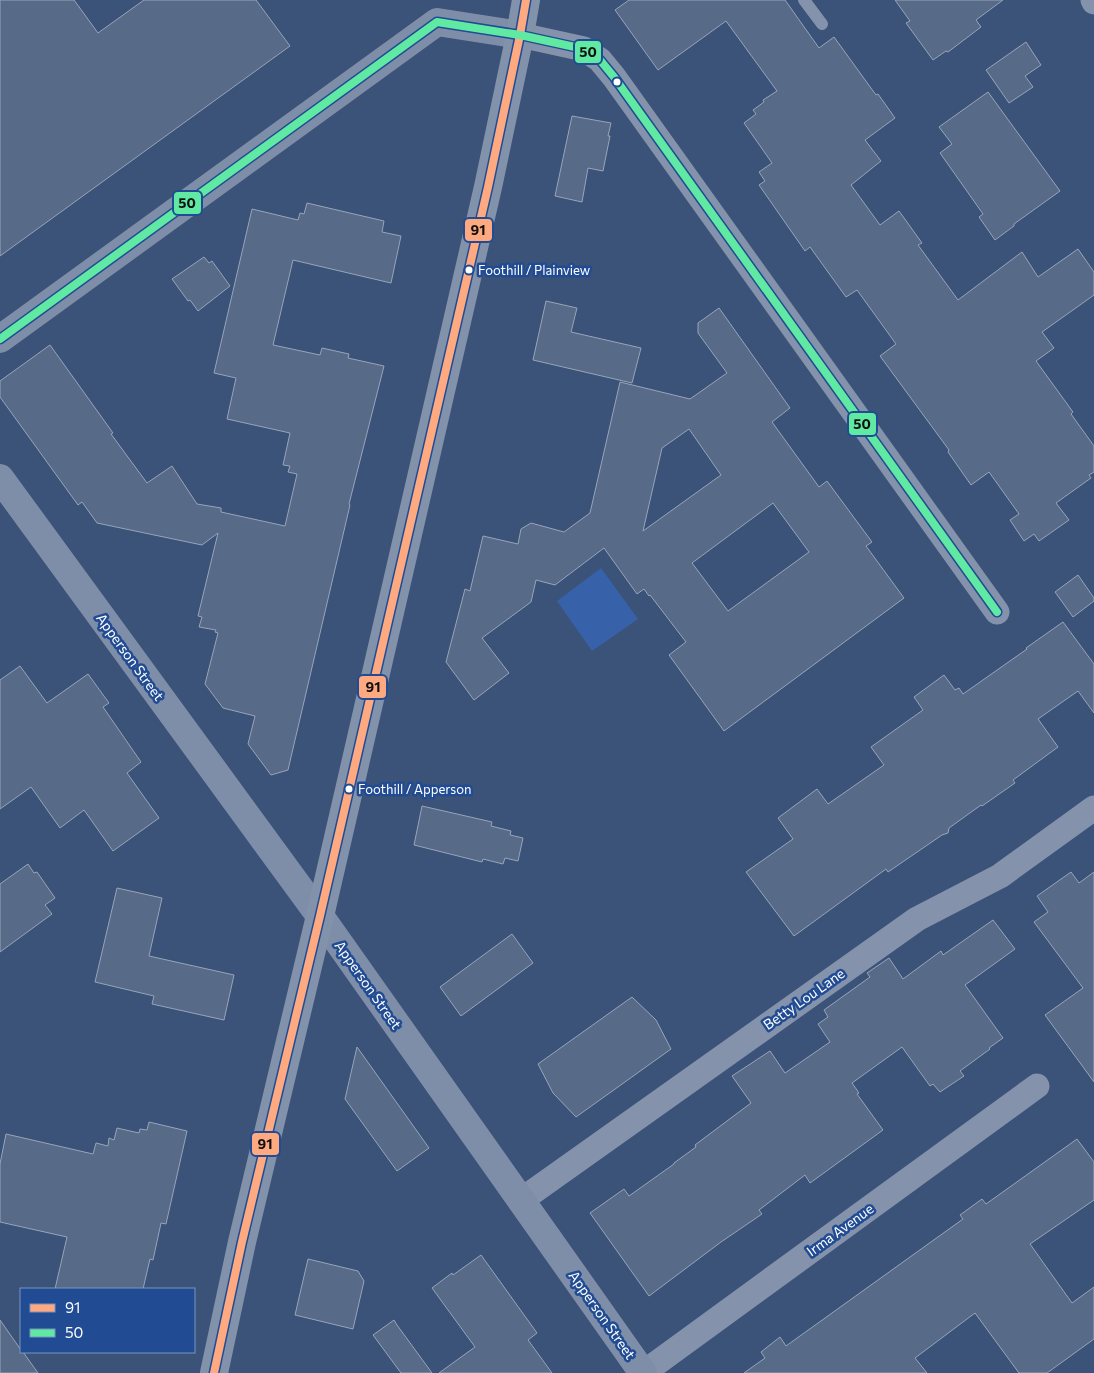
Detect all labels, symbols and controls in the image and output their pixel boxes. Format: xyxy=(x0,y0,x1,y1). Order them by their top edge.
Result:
line badge: 50 xyxy=(574,40,602,64)
text: 50 xyxy=(579,43,597,60)
unlabelled marker xyxy=(612,77,622,87)
line badge: 50 xyxy=(173,191,202,215)
text: 50 xyxy=(178,194,196,211)
line badge: 91 xyxy=(464,218,493,242)
text: 91 xyxy=(471,221,485,238)
place label: Foothill / Plainview xyxy=(478,262,591,278)
marker: Foothill / Plainview xyxy=(464,265,474,275)
line badge: 50 xyxy=(848,412,877,436)
text: 50 xyxy=(853,415,871,432)
street label: Apperson Street xyxy=(93,610,168,704)
line badge: 91 xyxy=(358,675,387,699)
text: 91 xyxy=(366,678,380,695)
place label: Foothill / Apperson xyxy=(358,781,471,797)
marker: Foothill / Apperson xyxy=(344,784,354,794)
street label: Apperson Street xyxy=(332,937,405,1032)
street label: Betty Lou Lane xyxy=(760,964,848,1033)
line badge: 91 xyxy=(251,1132,280,1156)
text: 91 xyxy=(258,1135,272,1152)
street label: Irma Avenue xyxy=(803,1200,876,1260)
street label: Apperson Street xyxy=(566,1267,639,1362)
legend xyxy=(20,1288,195,1353)
text: 91 xyxy=(65,1298,81,1316)
text: 50 xyxy=(65,1323,83,1341)

